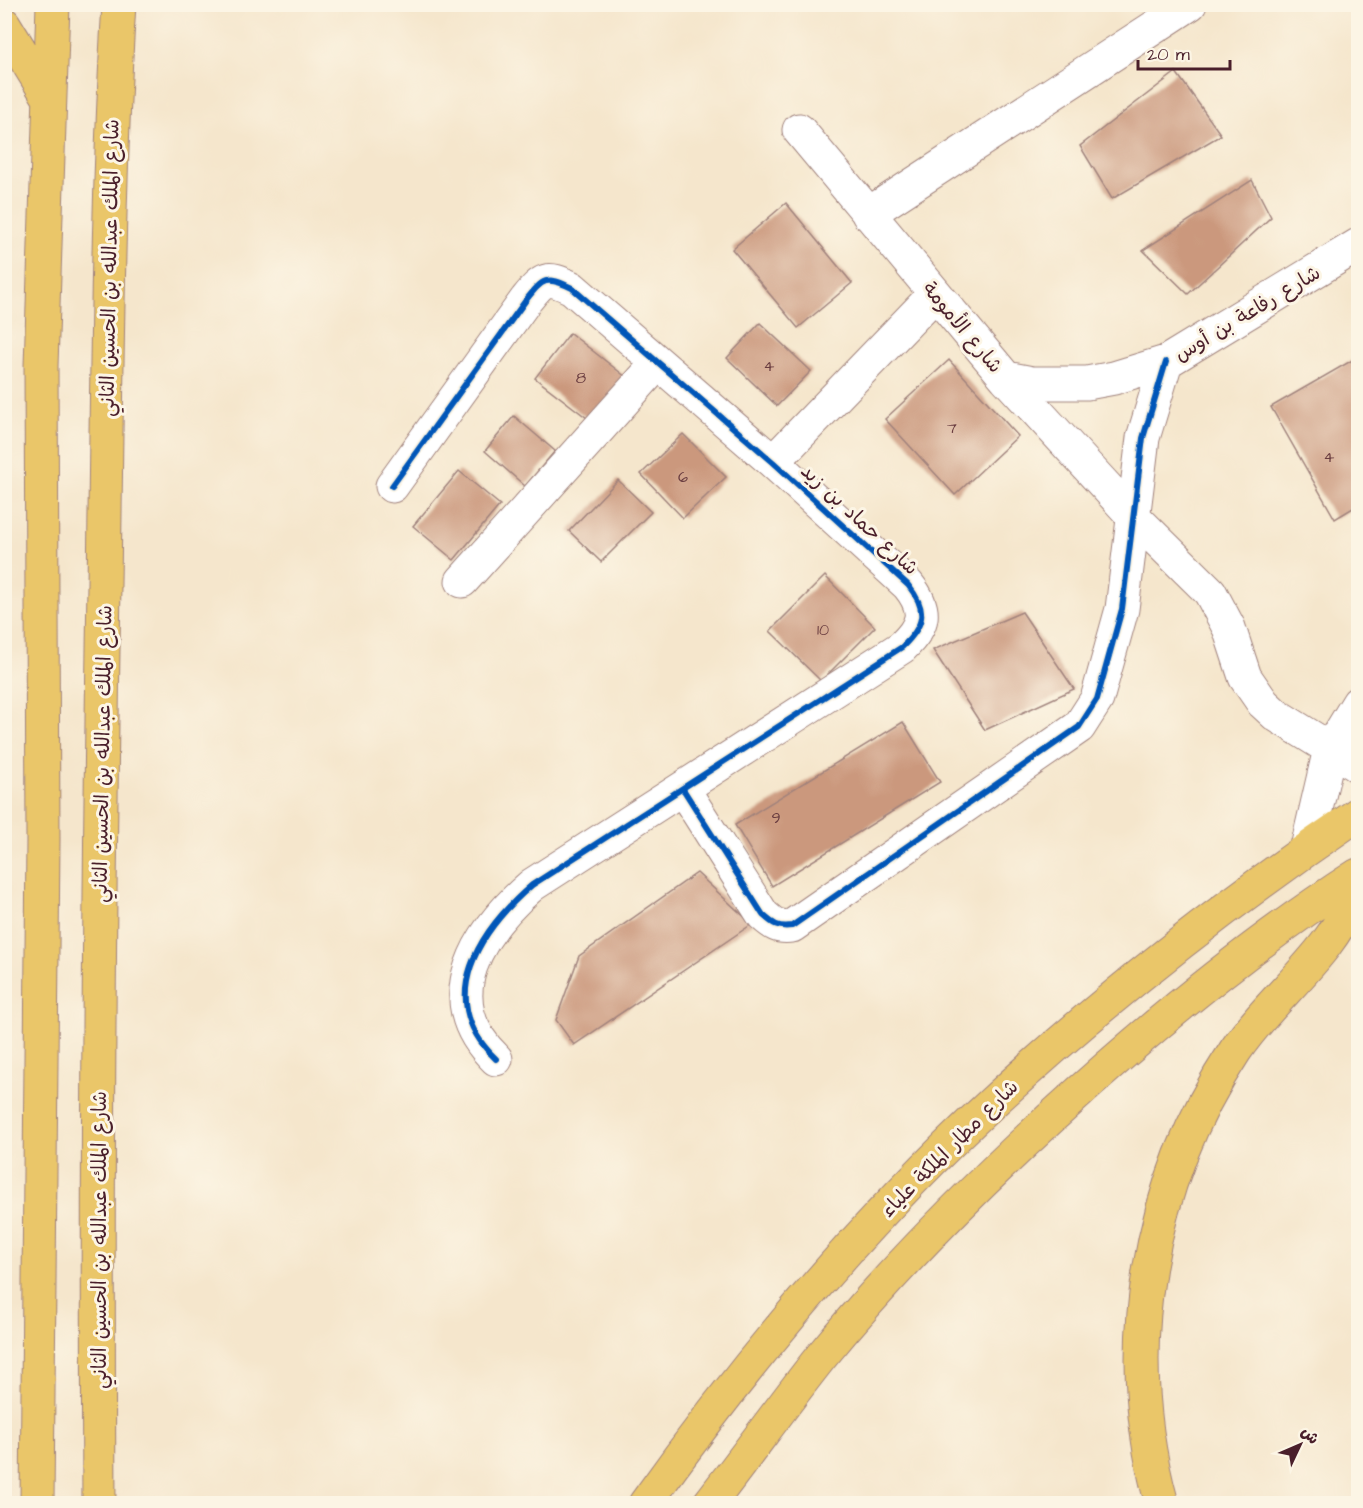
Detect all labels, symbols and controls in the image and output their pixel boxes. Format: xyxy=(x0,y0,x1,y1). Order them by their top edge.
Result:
scale bar xyxy=(1138,33,1230,71)
text: 20 m xyxy=(1147,42,1190,67)
street label: شارع الملك عبدالله بن الحسين الثاني xyxy=(93,119,130,417)
street label: شارع رفاعة بن أوس xyxy=(1169,259,1326,369)
street label: شارع الأمومة xyxy=(916,276,1009,379)
house number: 4 xyxy=(764,355,775,377)
house number: 8 xyxy=(576,367,586,389)
house number: 7 xyxy=(947,417,957,439)
house number: 4 xyxy=(1324,446,1335,468)
street label: شارع حماد بن زيد xyxy=(794,458,924,582)
house number: 6 xyxy=(678,466,688,488)
street label: شارع الملك عبدالله بن الحسين الثاني xyxy=(86,605,123,903)
house number: 10 xyxy=(817,619,829,641)
house number: 9 xyxy=(771,807,781,829)
street label: شارع مطار الملكة علياء xyxy=(875,1074,1025,1224)
street label: شارع الملك عبدالله بن الحسين الثاني xyxy=(86,1091,117,1389)
north arrow xyxy=(1270,1415,1330,1475)
text: ش xyxy=(1296,1421,1324,1449)

